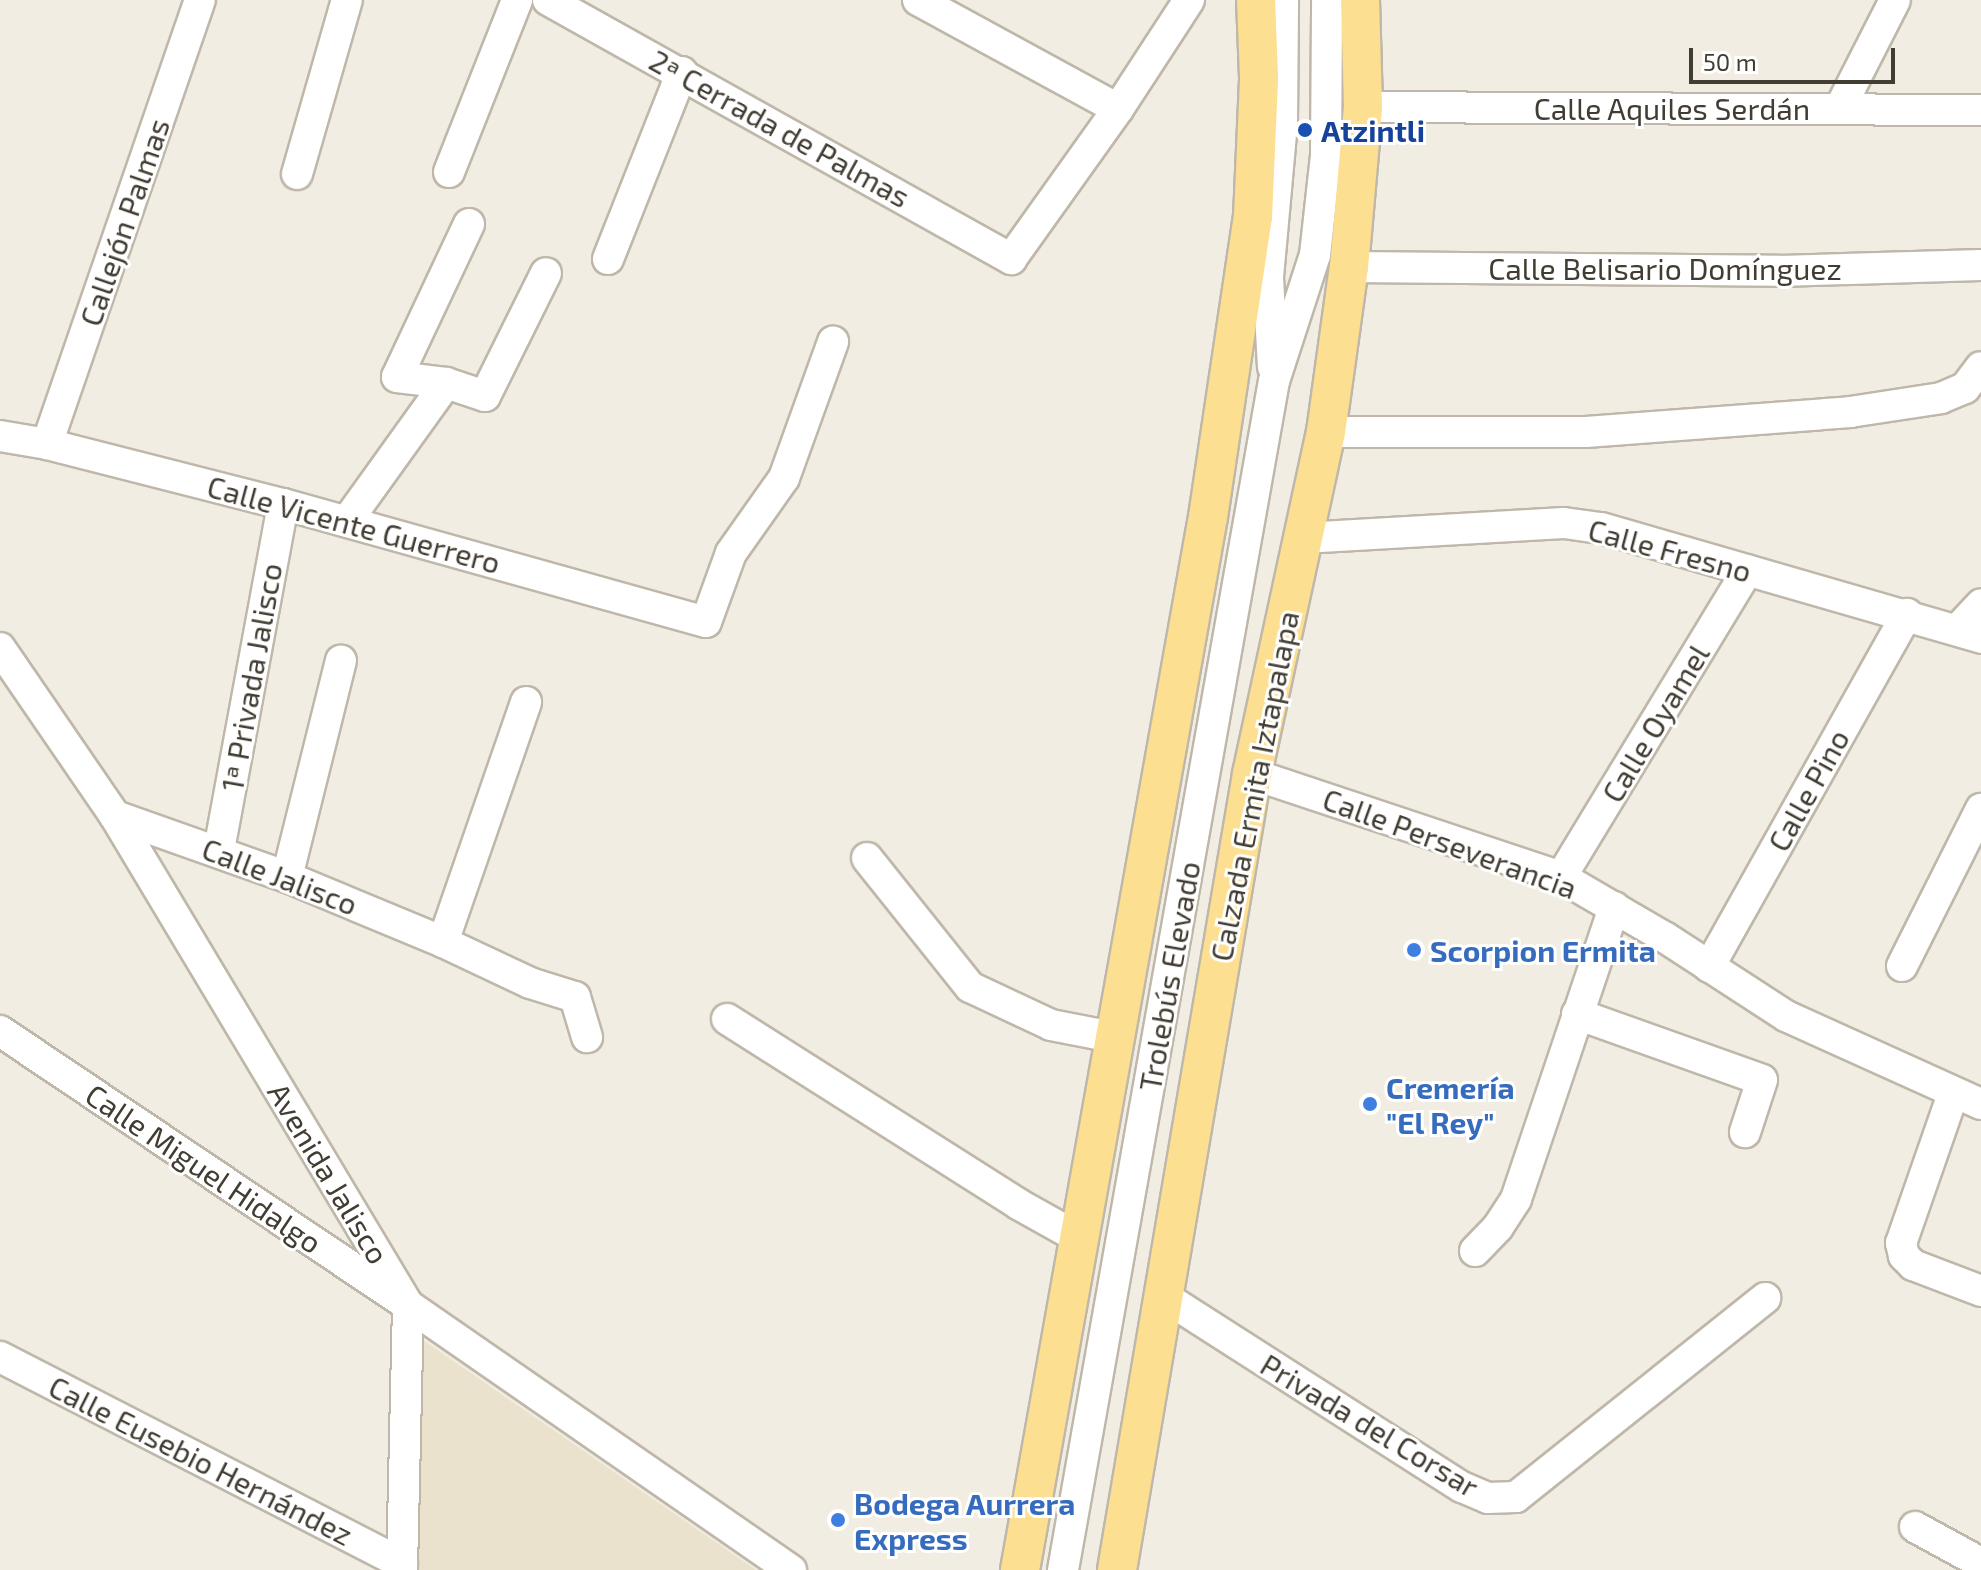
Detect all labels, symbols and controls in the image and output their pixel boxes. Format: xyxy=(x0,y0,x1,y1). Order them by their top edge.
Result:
scale bar xyxy=(1693,32,1899,82)
street label: 2ª Cerrada de Palmas xyxy=(644,42,916,214)
text: 50 m xyxy=(1703,47,1757,76)
street label: Calle Aquiles Serdán xyxy=(1533,90,1811,126)
place label: Atzintli xyxy=(1321,112,1425,148)
street label: Callejón Palmas xyxy=(72,113,176,331)
marker: Atzintli xyxy=(1296,121,1314,139)
street label: Calle Belisario Domínguez xyxy=(1488,250,1842,286)
street label: Calle Vicente Guerrero xyxy=(203,467,505,581)
street label: Calle Fresno xyxy=(1585,511,1755,589)
street label: 1ª Privada Jalisco xyxy=(213,560,289,794)
street label: Calzada Ermita Iztapalapa xyxy=(1202,608,1306,964)
street label: Calle Oyamel xyxy=(1594,638,1716,808)
street label: Calle Pino xyxy=(1760,723,1856,857)
street label: Calle Perseverancia xyxy=(1318,780,1582,906)
street label: Calle Jalisco xyxy=(197,830,363,922)
street label: Trolebús Elevado xyxy=(1131,858,1207,1094)
place label: Scorpion Ermita xyxy=(1430,932,1656,968)
marker: Scorpion Ermita xyxy=(1405,941,1423,959)
place label: Cremería "El Rey" xyxy=(1386,1069,1515,1140)
street label: Calle Miguel Hidalgo xyxy=(79,1076,329,1260)
street label: Avenida Jalisco xyxy=(261,1076,397,1270)
marker: Cremería "El Rey" xyxy=(1361,1095,1379,1113)
street label: Privada del Corsar xyxy=(1254,1346,1486,1504)
street label: Calle Eusebio Hernández xyxy=(43,1368,359,1552)
place label: Bodega Aurrera Express xyxy=(854,1485,1076,1556)
marker: Bodega Aurrera Express xyxy=(829,1511,847,1529)

